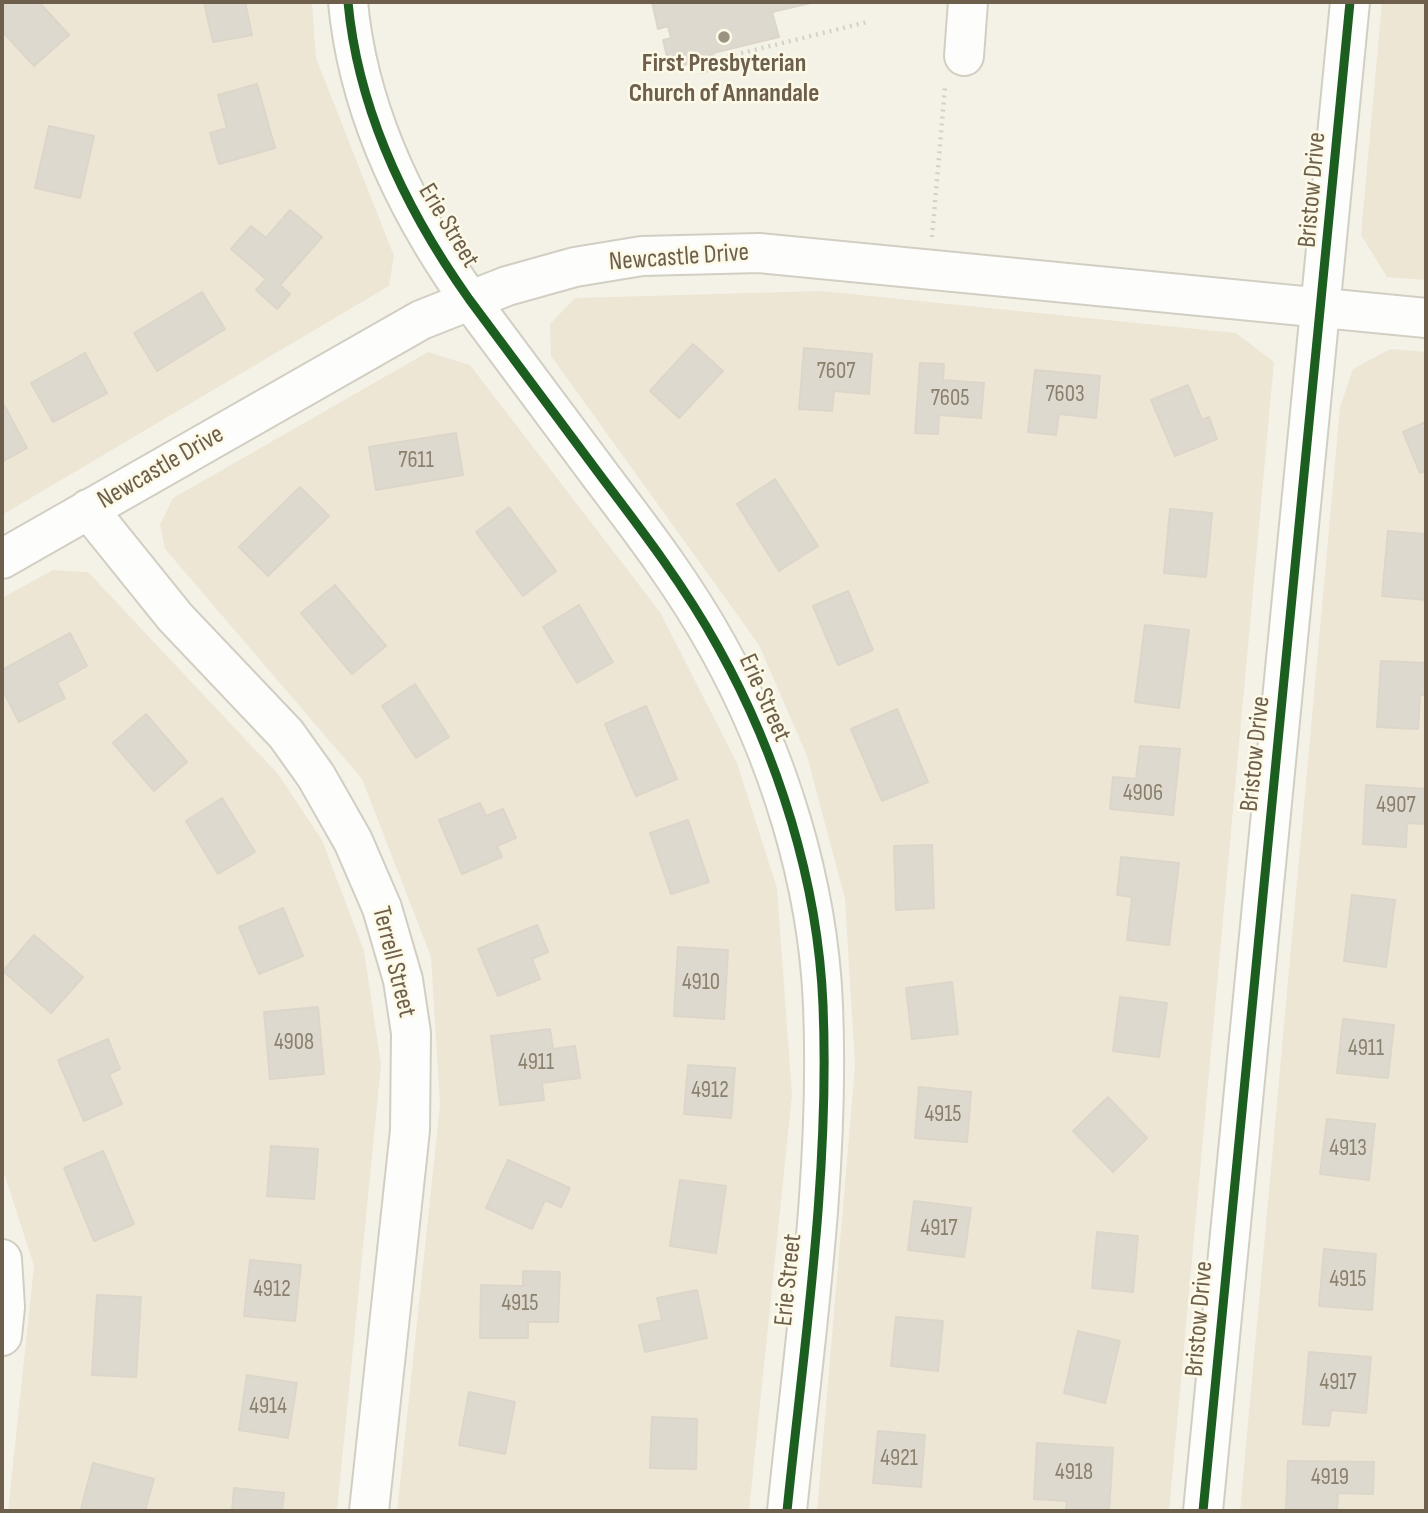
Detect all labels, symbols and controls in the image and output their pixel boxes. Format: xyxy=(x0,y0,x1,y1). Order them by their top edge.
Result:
marker: First Presbyterian Church of Annandale xyxy=(716,29,732,45)
place label: First Presbyterian Church of Annandale xyxy=(629,48,819,110)
street label: Bristow Drive xyxy=(1292,131,1334,249)
street label: Erie Street xyxy=(411,178,485,274)
street label: Newcastle Drive xyxy=(608,238,750,278)
house number: 7607 xyxy=(817,358,855,386)
house number: 7603 xyxy=(1045,381,1085,409)
house number: 7605 xyxy=(931,385,969,413)
street label: Newcastle Drive xyxy=(92,419,230,517)
house number: 7611 xyxy=(398,447,434,475)
street label: Erie Street xyxy=(731,649,797,747)
street label: Bristow Drive xyxy=(1234,695,1278,813)
house number: 4906 xyxy=(1123,780,1163,808)
house number: 4907 xyxy=(1376,792,1416,820)
street label: Terrell Street xyxy=(364,903,422,1021)
house number: 4910 xyxy=(682,969,720,997)
house number: 4908 xyxy=(274,1029,314,1057)
house number: 4911 xyxy=(1348,1035,1384,1063)
house number: 4911 xyxy=(518,1049,554,1077)
house number: 4912 xyxy=(691,1077,729,1105)
house number: 4915 xyxy=(924,1101,962,1129)
house number: 4913 xyxy=(1329,1135,1367,1163)
house number: 4917 xyxy=(920,1215,958,1243)
street label: Erie Street xyxy=(769,1232,809,1328)
street label: Bristow Drive xyxy=(1179,1260,1221,1378)
house number: 4915 xyxy=(1329,1266,1367,1294)
house number: 4912 xyxy=(253,1276,291,1304)
house number: 4915 xyxy=(501,1290,539,1318)
house number: 4917 xyxy=(1319,1369,1357,1397)
house number: 4914 xyxy=(249,1393,287,1421)
house number: 4921 xyxy=(880,1445,918,1473)
house number: 4918 xyxy=(1055,1459,1093,1487)
house number: 4919 xyxy=(1311,1464,1349,1492)

